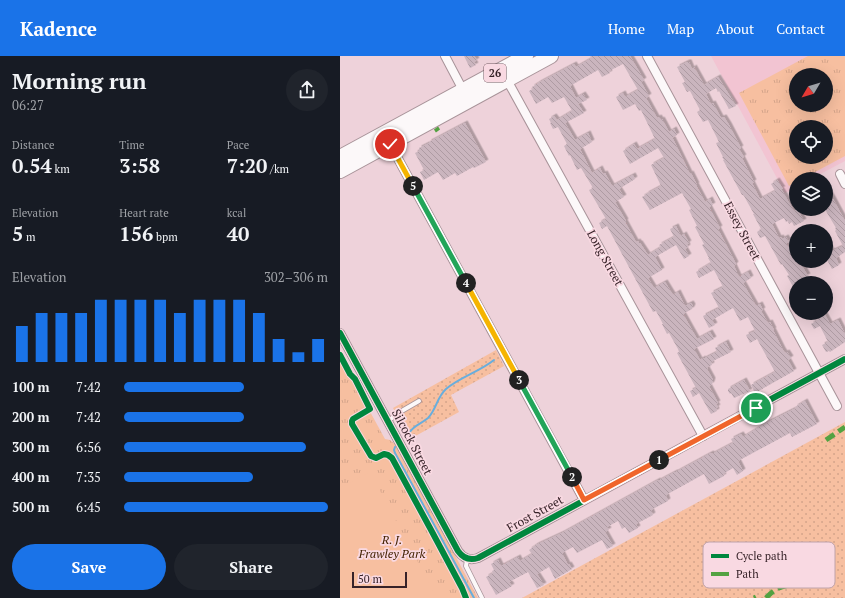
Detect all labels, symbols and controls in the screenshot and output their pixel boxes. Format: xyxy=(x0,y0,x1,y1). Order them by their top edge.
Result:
text: Kadence xyxy=(20,16,97,41)
text: Home xyxy=(608,19,645,38)
text: Map xyxy=(667,19,694,38)
text: About xyxy=(716,19,754,38)
text: Contact xyxy=(776,19,825,38)
road number: 26 xyxy=(484,64,506,82)
text: Morning run xyxy=(12,66,146,95)
north arrow xyxy=(789,68,833,112)
map controls xyxy=(789,68,833,320)
button: share xyxy=(286,69,328,111)
text: 06:27 xyxy=(12,96,44,114)
button: locate xyxy=(789,120,833,164)
pin xyxy=(373,127,407,161)
icon: check xyxy=(379,133,401,155)
text: Distance xyxy=(12,138,55,152)
text: Time xyxy=(119,138,144,152)
text: Pace xyxy=(227,138,249,152)
text: 0.54 xyxy=(12,152,52,179)
text: 3:58 xyxy=(119,152,160,179)
text: 7:20 xyxy=(227,152,267,179)
text: km xyxy=(52,162,70,176)
text: /km xyxy=(267,162,289,176)
button: layers xyxy=(789,172,833,216)
pin: 5 xyxy=(403,176,423,196)
text: 5 xyxy=(410,179,416,193)
street label: Essey Street xyxy=(721,199,764,263)
text: Elevation xyxy=(12,206,58,220)
text: Heart rate xyxy=(119,206,169,220)
text: kcal xyxy=(227,206,246,220)
text: 5 xyxy=(12,220,23,247)
text: 156 xyxy=(119,220,153,247)
text: 40 xyxy=(227,220,249,247)
button: + xyxy=(789,224,833,268)
street label: Long Street xyxy=(584,227,627,289)
text: m xyxy=(23,230,35,244)
text: bpm xyxy=(153,230,178,244)
text: Elevation xyxy=(12,268,67,286)
text: 302–306 m xyxy=(264,268,328,286)
pin: 4 xyxy=(456,273,476,293)
text: 4 xyxy=(463,276,469,290)
button: − xyxy=(789,276,833,320)
pin: 3 xyxy=(509,370,529,390)
text: 3 xyxy=(516,373,522,387)
text: 100 m xyxy=(12,378,50,396)
text: 7:42 xyxy=(76,378,101,396)
pin xyxy=(739,391,773,425)
icon: arrive xyxy=(745,397,767,419)
street label: Silcock Street xyxy=(389,406,436,478)
text: 200 m xyxy=(12,408,50,426)
text: 7:42 xyxy=(76,408,101,426)
text: 300 m xyxy=(12,438,50,456)
text: 6:56 xyxy=(76,438,101,456)
pin: 1 xyxy=(649,450,669,470)
text: 1 xyxy=(656,453,662,467)
pin: 2 xyxy=(562,467,582,487)
text: 400 m xyxy=(12,468,50,486)
text: 7:35 xyxy=(76,468,101,486)
text: 2 xyxy=(569,470,575,484)
street label: Frost Street xyxy=(504,492,566,535)
text: 500 m xyxy=(12,498,50,516)
text: 6:45 xyxy=(76,498,101,516)
park label: R. J. Frawley Park xyxy=(358,532,425,561)
legend xyxy=(703,542,835,588)
button: Save xyxy=(12,544,166,590)
button: Share xyxy=(174,544,328,590)
text: Cycle path xyxy=(736,549,788,563)
text: Path xyxy=(736,567,759,581)
scale bar xyxy=(352,570,407,589)
text: 50 m xyxy=(358,572,382,586)

